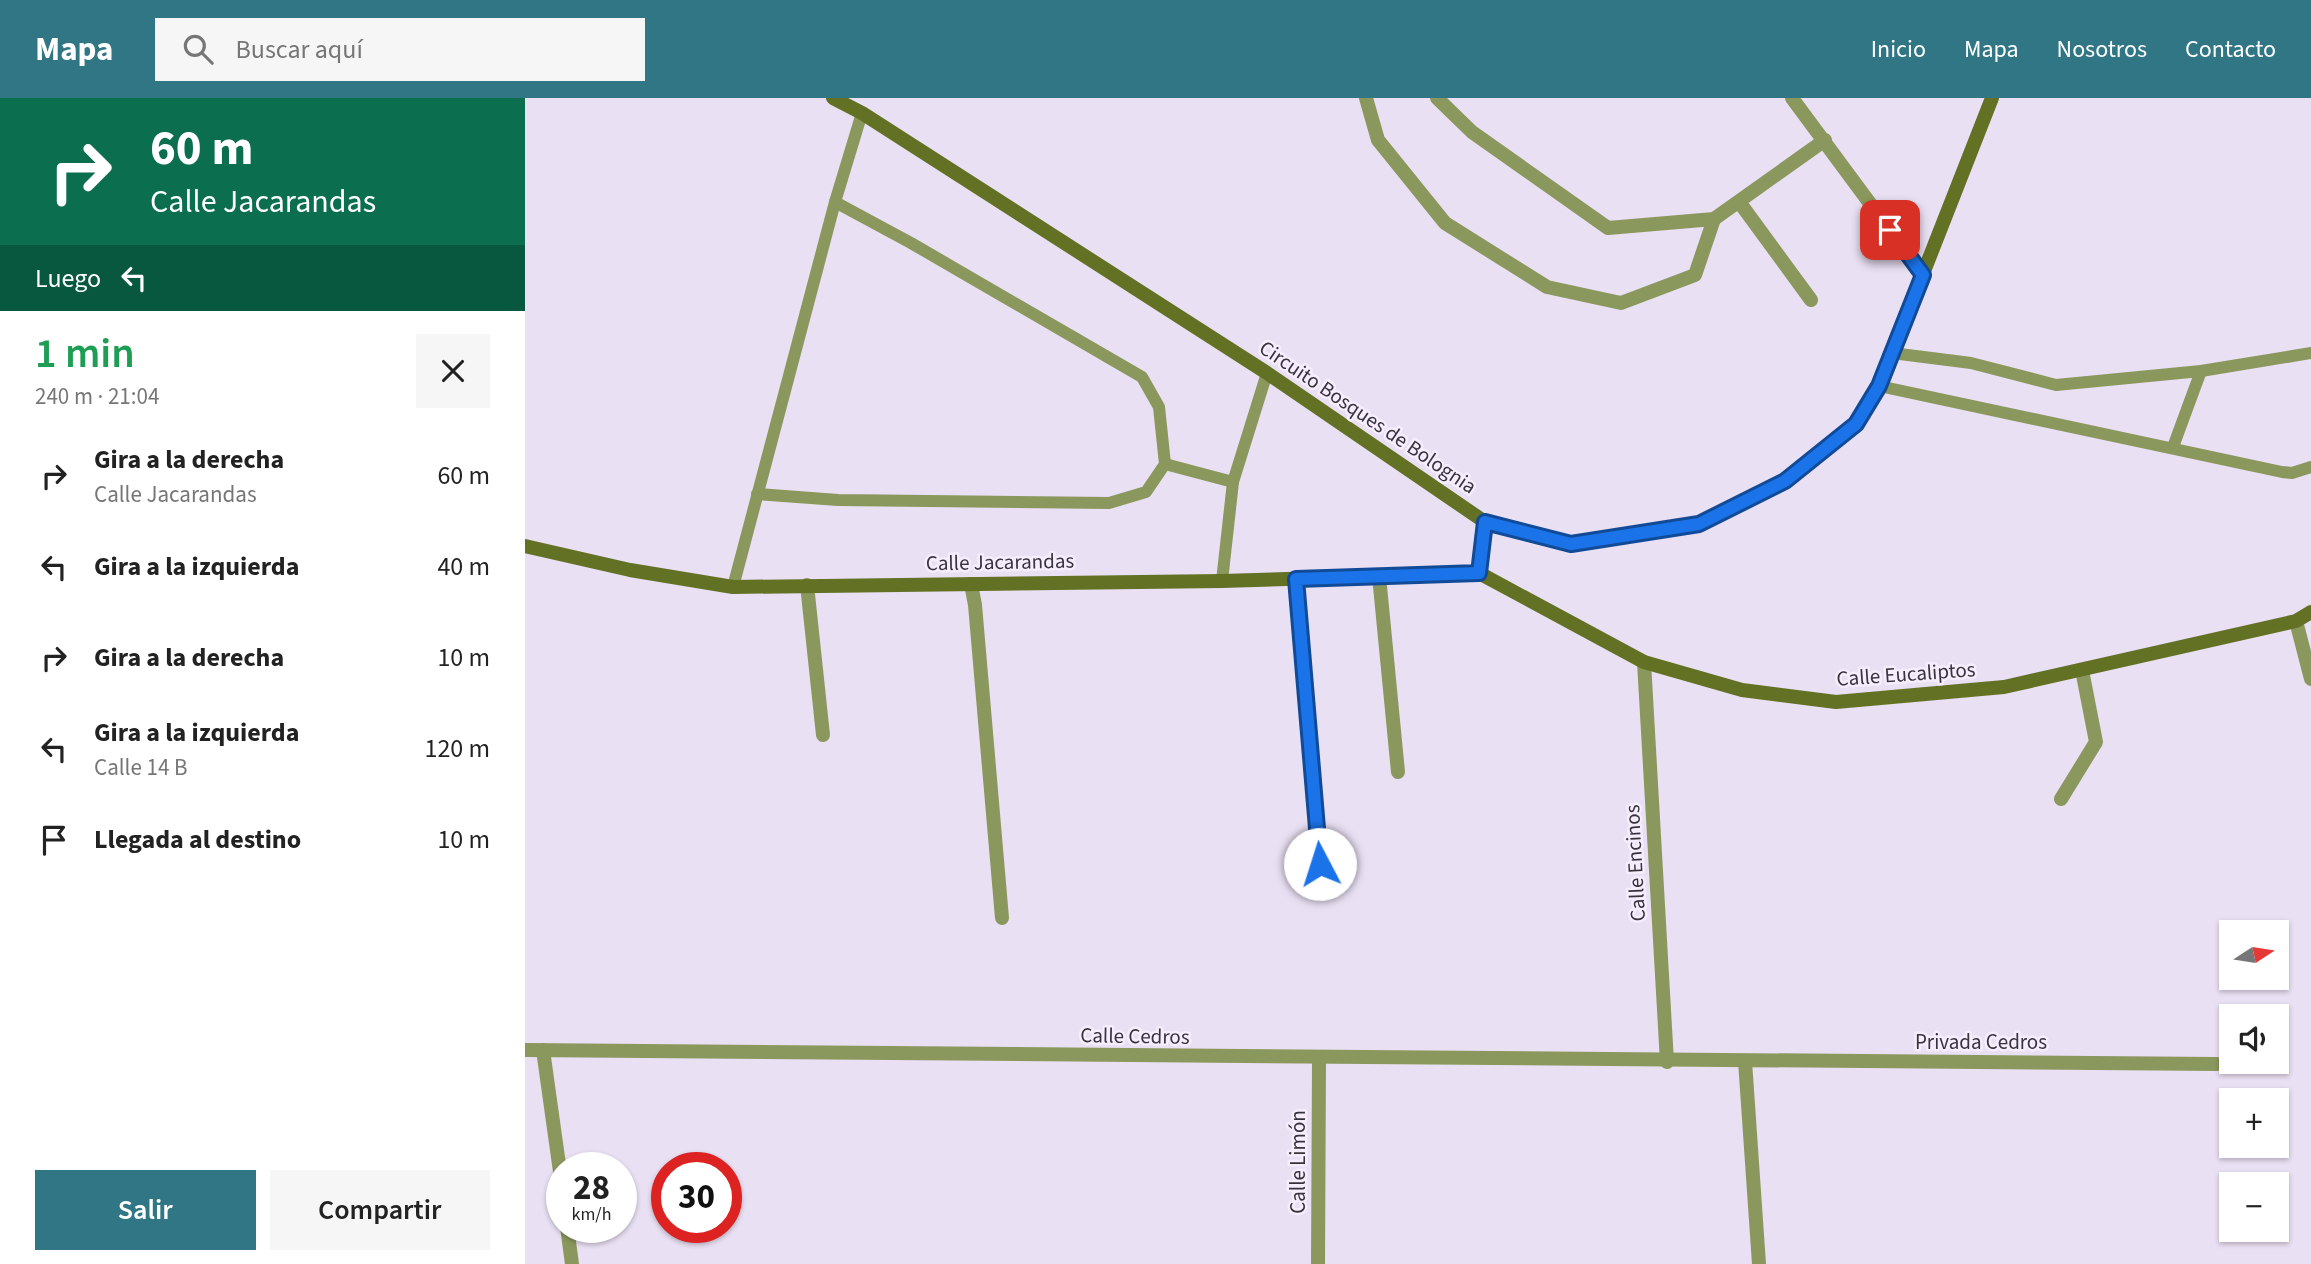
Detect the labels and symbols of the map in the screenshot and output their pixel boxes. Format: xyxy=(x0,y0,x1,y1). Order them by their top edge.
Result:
pin xyxy=(1860,200,1920,260)
street label: Circuito Bosques de Bolognia xyxy=(1253,333,1483,501)
street label: Calle Jacarandas xyxy=(926,546,1075,578)
street label: Calle Eucaliptos xyxy=(1836,654,1977,694)
street label: Calle Encinos xyxy=(1617,804,1653,922)
position arrow xyxy=(1283,827,1357,901)
north arrow xyxy=(2219,920,2289,990)
street label: Calle Cedros xyxy=(1080,1020,1190,1052)
street label: Privada Cedros xyxy=(1915,1027,2047,1057)
street label: Calle Limón xyxy=(1283,1110,1313,1214)
speed limit sign: 30 xyxy=(651,1152,742,1243)

